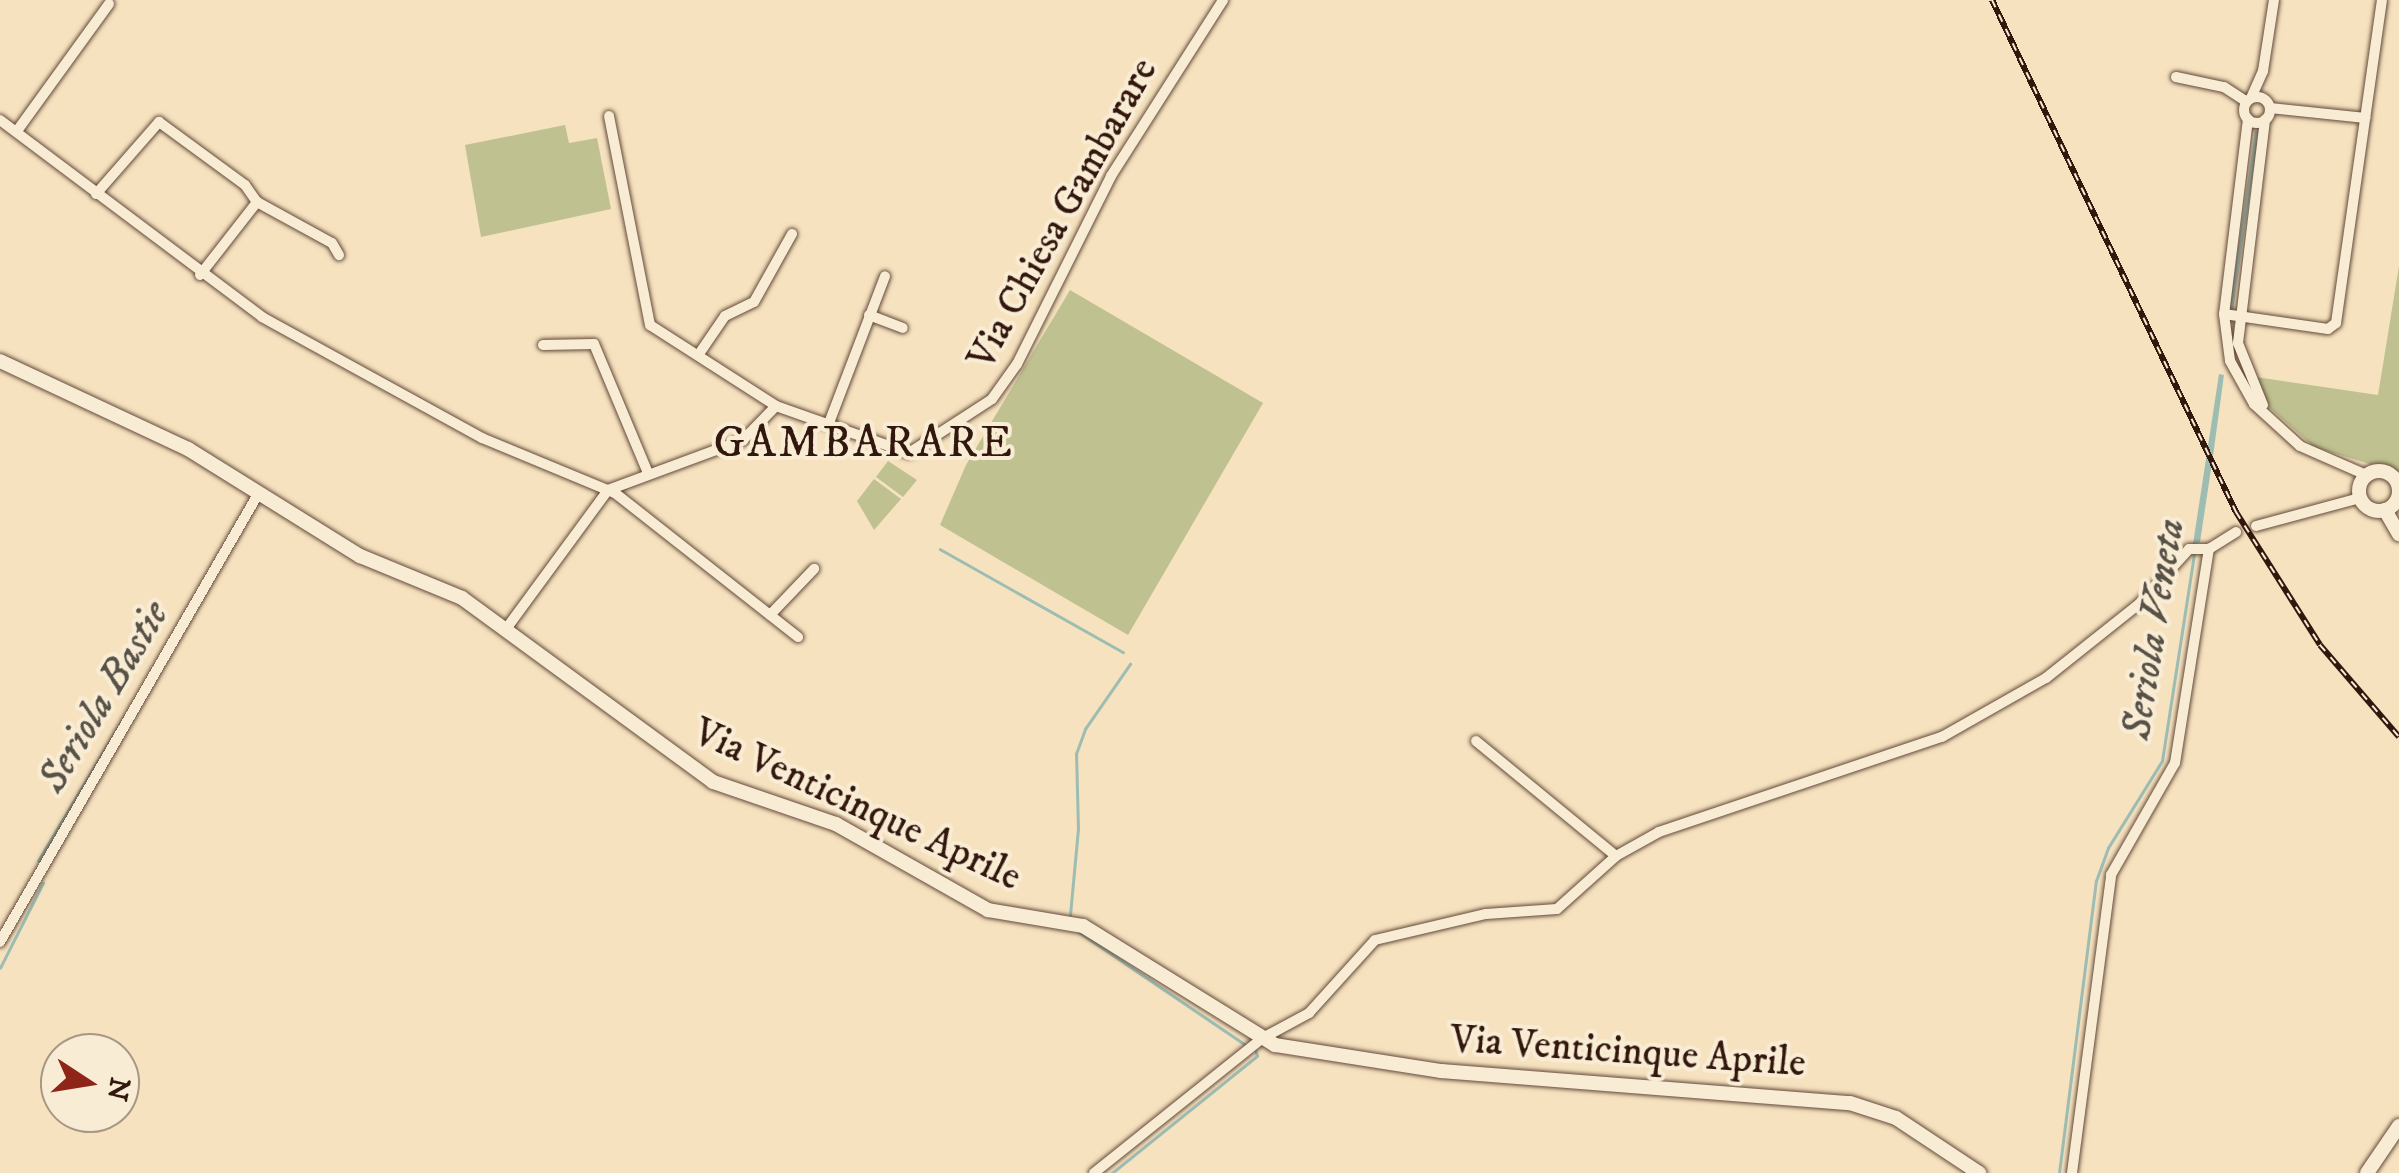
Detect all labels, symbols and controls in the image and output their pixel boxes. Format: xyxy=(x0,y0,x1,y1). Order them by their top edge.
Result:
street label: Via Chiesa Gambarare xyxy=(958,50,1168,378)
district label: GAMBARARE xyxy=(713,417,1015,471)
water label: Seriola Veneta xyxy=(2112,515,2196,743)
water label: Seriola Bastie xyxy=(27,592,181,802)
street label: Via Venticinque Aprile xyxy=(686,708,1028,902)
street label: Via Venticinque Aprile xyxy=(1449,1016,1807,1088)
north arrow xyxy=(40,1033,140,1133)
text: N xyxy=(98,1074,137,1104)

